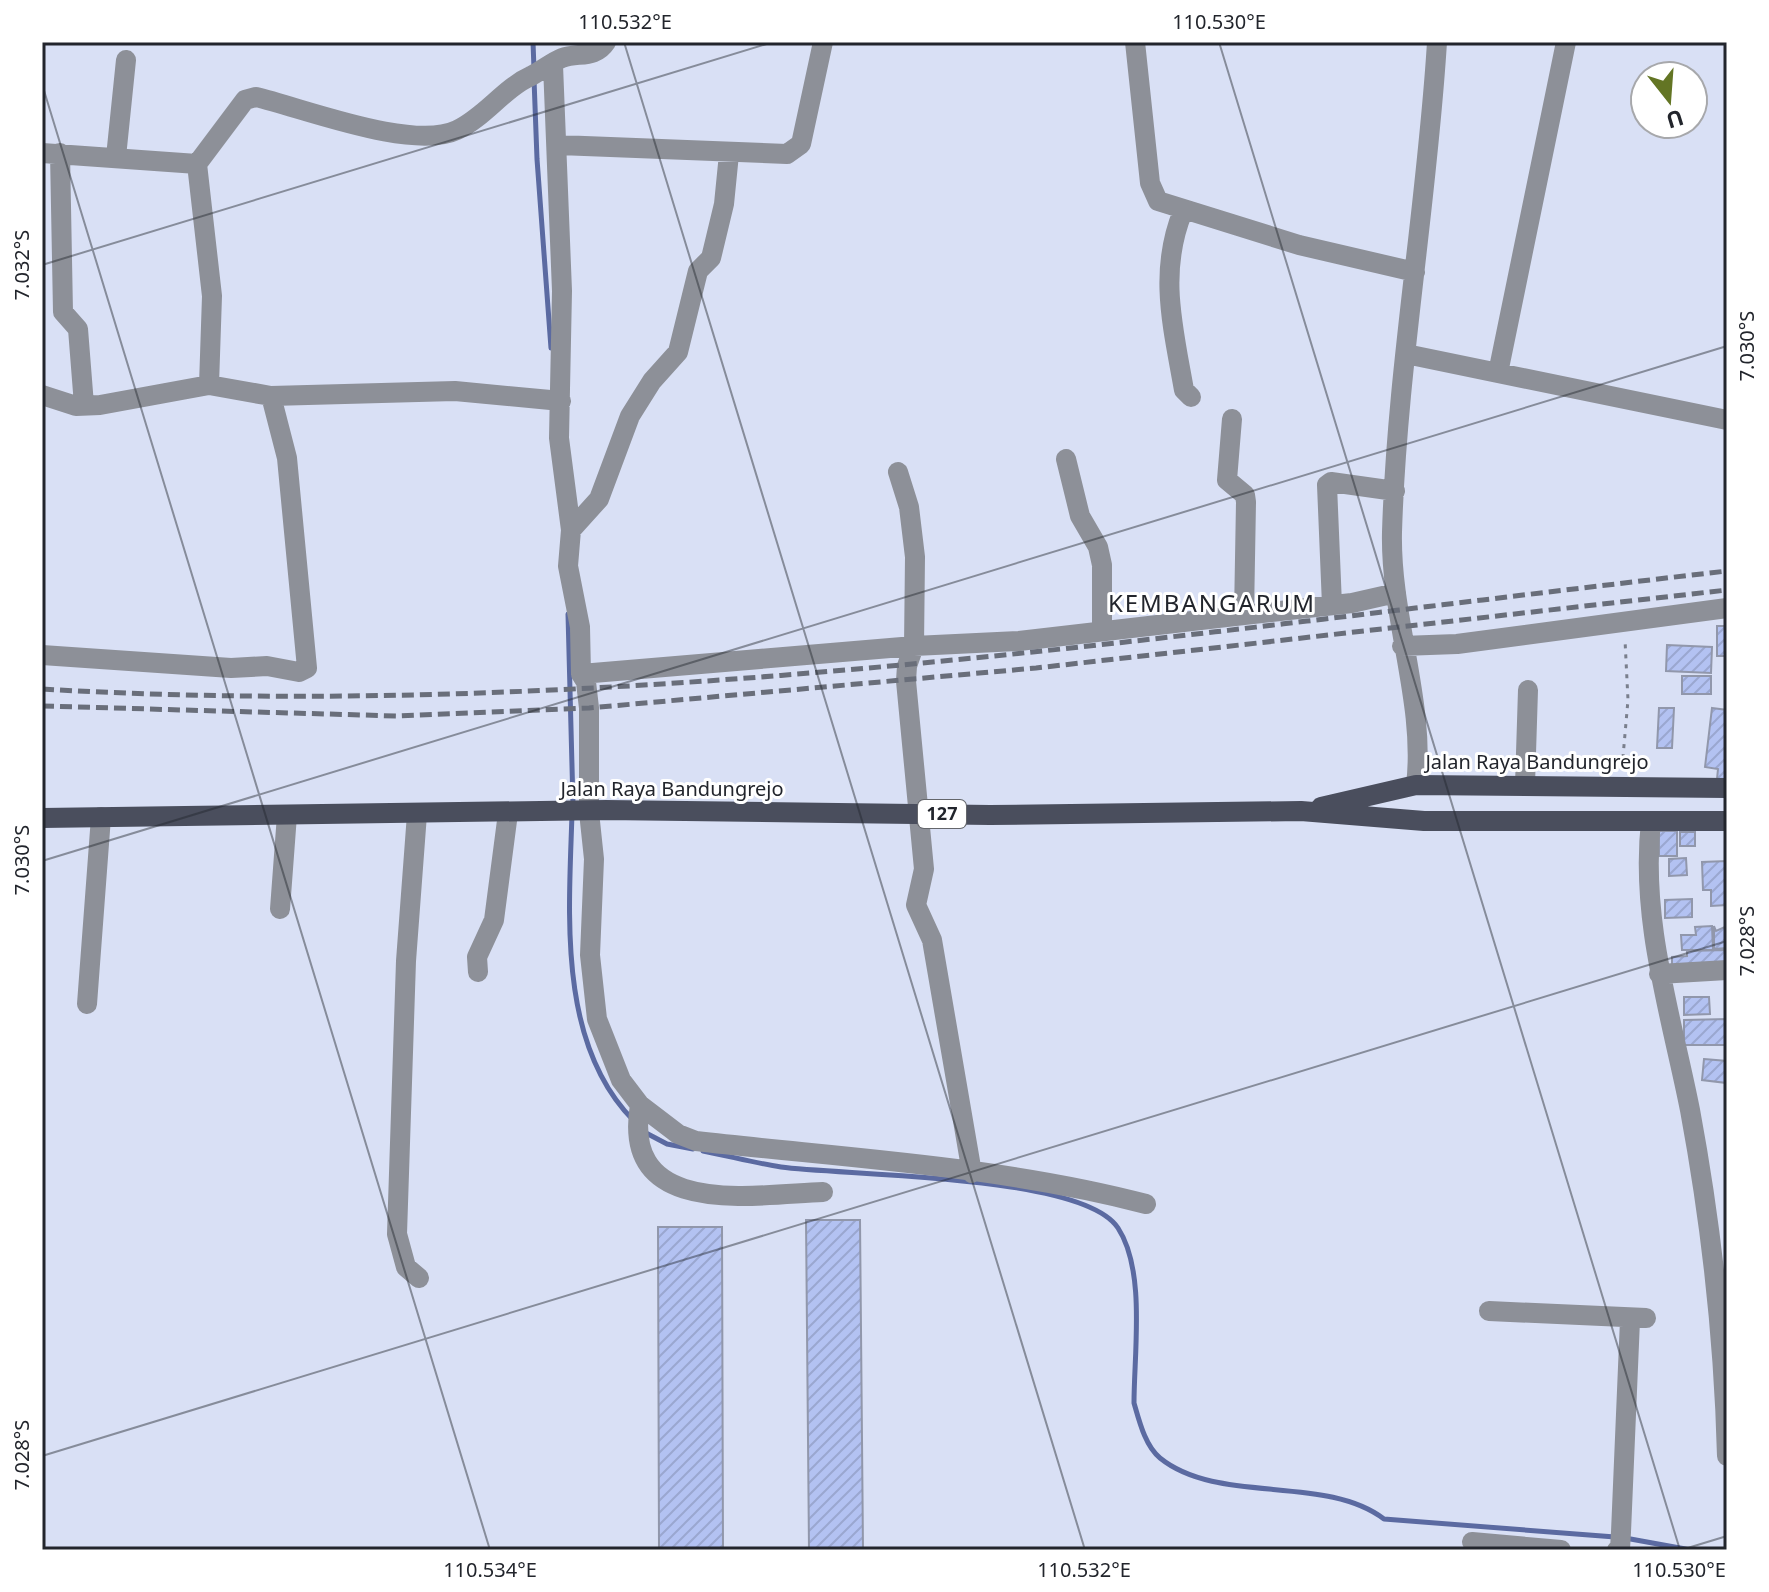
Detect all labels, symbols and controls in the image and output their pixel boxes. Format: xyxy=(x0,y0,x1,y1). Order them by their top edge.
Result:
text: 110.532°E xyxy=(578,8,672,35)
text: 110.530°E xyxy=(1172,8,1266,35)
north arrow xyxy=(1629,60,1709,140)
text: U xyxy=(1663,103,1687,137)
text: 7.032°S xyxy=(8,230,35,300)
text: 7.030°S xyxy=(1733,311,1760,381)
district label: KEMBANGARUM xyxy=(1108,586,1316,619)
street label: Jalan Raya Bandungrejo xyxy=(1423,748,1649,775)
street label: Jalan Raya Bandungrejo xyxy=(558,775,784,802)
road number: 127 xyxy=(918,800,966,828)
text: 7.030°S xyxy=(8,825,35,895)
text: 7.028°S xyxy=(1733,906,1760,976)
text: 7.028°S xyxy=(8,1420,35,1490)
text: 110.534°E xyxy=(443,1556,537,1583)
text: 110.532°E xyxy=(1037,1556,1131,1583)
text: 110.530°E xyxy=(1632,1556,1726,1583)

